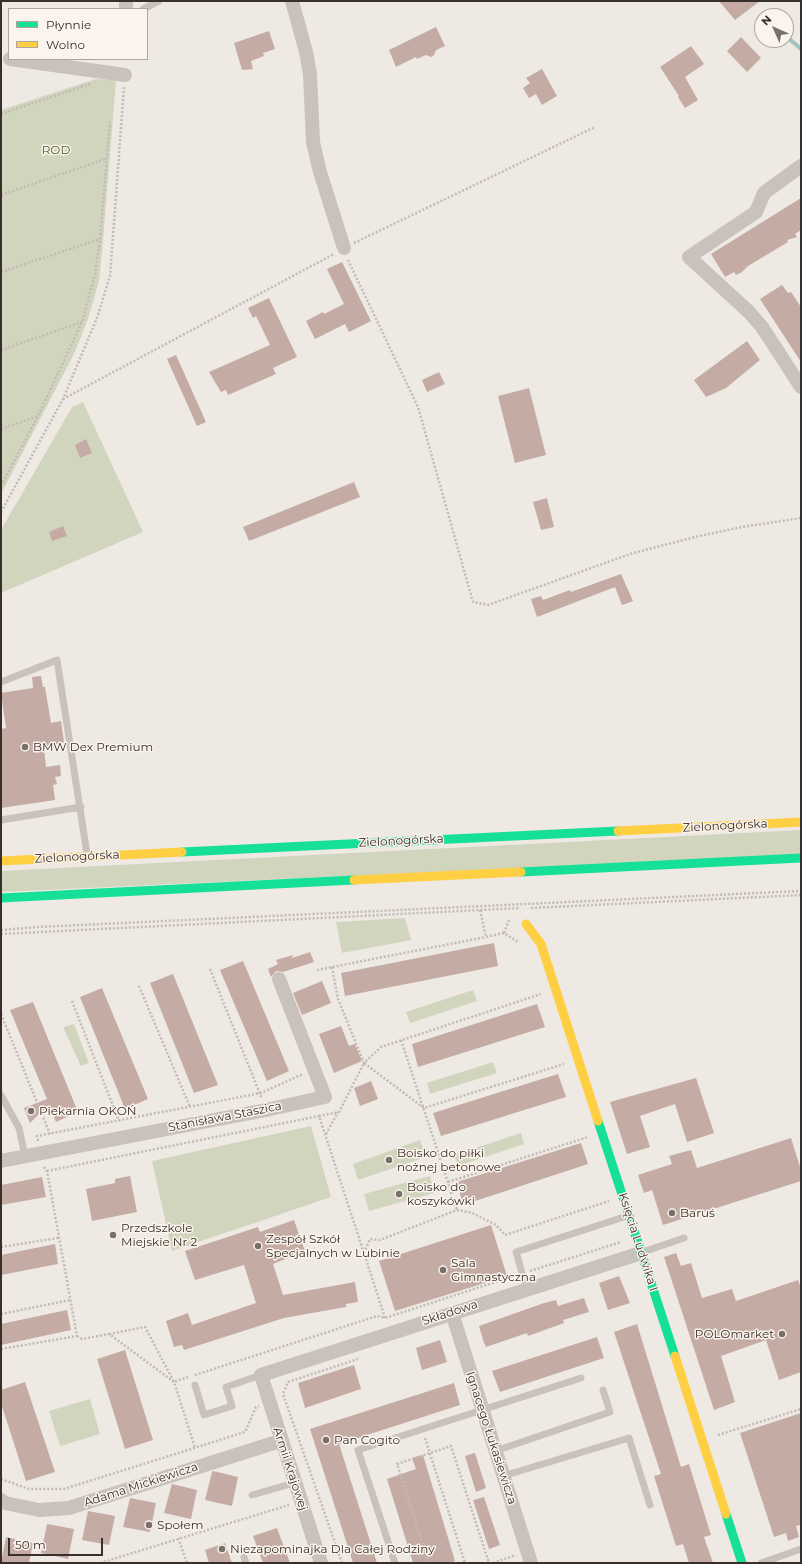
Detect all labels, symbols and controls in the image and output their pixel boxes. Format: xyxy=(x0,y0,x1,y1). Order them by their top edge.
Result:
legend xyxy=(8,8,148,60)
north arrow xyxy=(754,8,794,48)
text: N xyxy=(758,12,774,28)
text: Płynnie xyxy=(46,17,91,32)
text: Wolno xyxy=(46,37,85,52)
park label: ROD xyxy=(42,143,70,157)
place label: BMW Dex Premium xyxy=(33,740,153,754)
marker: BMW Dex Premium xyxy=(20,742,30,752)
street label: Zielonogórska xyxy=(682,817,768,835)
street label: Zielonogórska xyxy=(358,832,444,850)
street label: Zielonogórska xyxy=(34,848,120,866)
street label: Stanisława Staszica xyxy=(167,1099,283,1135)
place label: Piekarnia OKOŃ xyxy=(39,1104,136,1118)
marker: Piekarnia OKOŃ xyxy=(26,1106,36,1116)
place label: Boisko do piłki nożnej betonowe xyxy=(397,1146,501,1174)
marker: Boisko do piłki nożnej betonowe xyxy=(384,1155,394,1165)
place label: Boisko do koszykówki xyxy=(407,1180,475,1208)
marker: Boisko do koszykówki xyxy=(394,1189,404,1199)
street label: Księcia Ludwika I xyxy=(615,1191,661,1293)
place label: Baruś xyxy=(680,1206,715,1220)
marker: Baruś xyxy=(667,1208,677,1218)
place label: Przedszkole Miejskie Nr 2 xyxy=(121,1221,197,1249)
marker: Przedszkole Miejskie Nr 2 xyxy=(108,1230,118,1240)
place label: Zespół Szkół Specjalnych w Lubinie xyxy=(266,1232,400,1260)
marker: Zespół Szkół Specjalnych w Lubinie xyxy=(253,1241,263,1251)
place label: Sala Gimnastyczna xyxy=(451,1256,536,1284)
marker: Sala Gimnastyczna xyxy=(438,1265,448,1275)
street label: Składowa xyxy=(420,1297,480,1329)
place label: POLOmarket xyxy=(695,1327,774,1341)
marker: POLOmarket xyxy=(777,1329,787,1339)
street label: Ignacego Łukasiewicza xyxy=(463,1370,519,1506)
street label: Armii Krajowej xyxy=(270,1425,310,1513)
place label: Pan Cogito xyxy=(334,1433,400,1447)
marker: Pan Cogito xyxy=(321,1435,331,1445)
street label: Adama Mickiewicza xyxy=(82,1460,200,1510)
place label: Społem xyxy=(157,1518,203,1532)
marker: Społem xyxy=(144,1520,154,1530)
scale bar xyxy=(10,1530,105,1556)
text: 50 m xyxy=(15,1537,46,1552)
place label: Niezapominajka Dla Całej Rodziny xyxy=(230,1542,435,1556)
marker: Niezapominajka Dla Całej Rodziny xyxy=(217,1544,227,1554)

